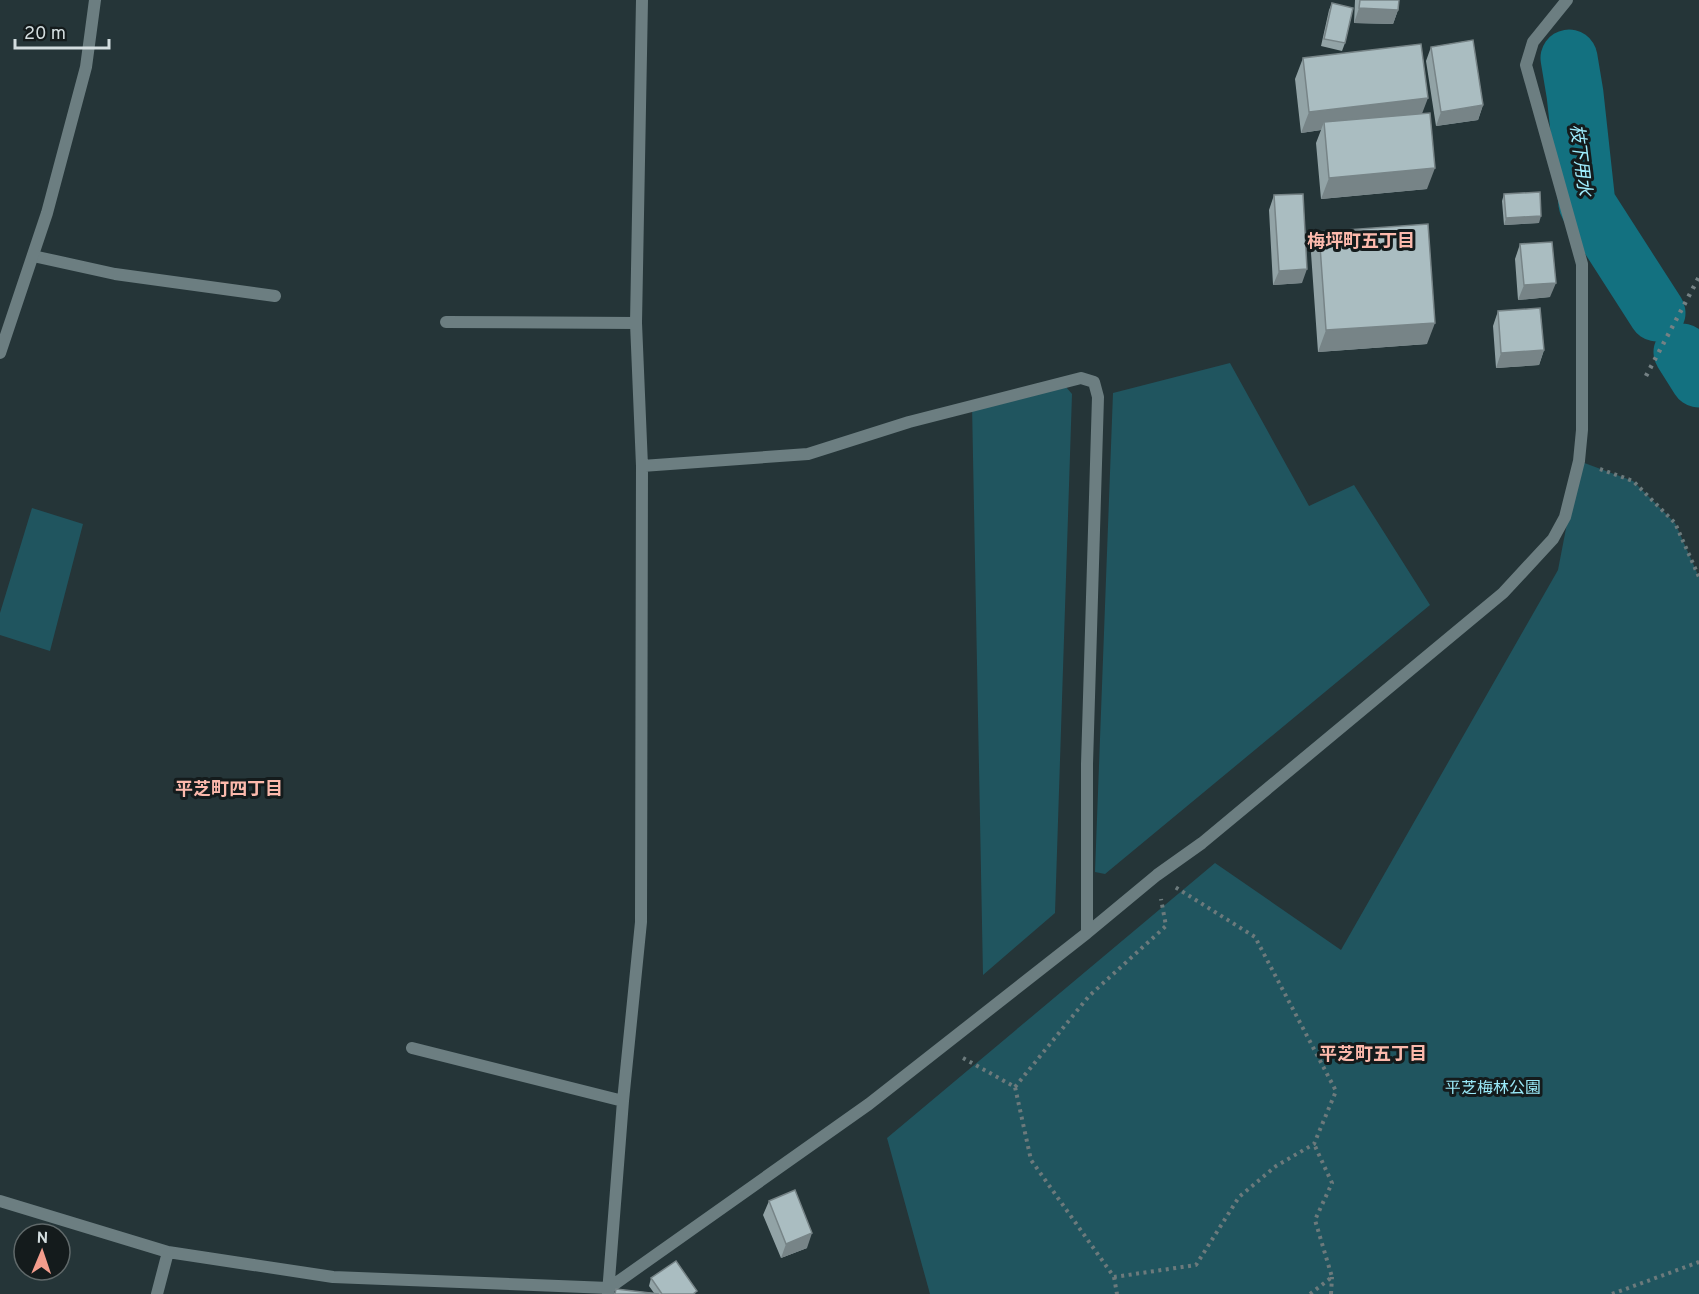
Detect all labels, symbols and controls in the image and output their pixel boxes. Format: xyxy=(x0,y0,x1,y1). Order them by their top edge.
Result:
scale bar xyxy=(15,12,110,50)
text: 20 m xyxy=(24,23,66,46)
water label: 枝下用水 xyxy=(1564,123,1596,199)
district label: 梅坪町五丁目 xyxy=(1307,231,1415,254)
district label: 平芝町四丁目 xyxy=(175,779,283,802)
district label: 平芝町五丁目 xyxy=(1319,1044,1427,1067)
park label: 平芝梅林公園 xyxy=(1445,1079,1541,1099)
north arrow xyxy=(12,1222,72,1282)
text: N xyxy=(36,1229,49,1249)

